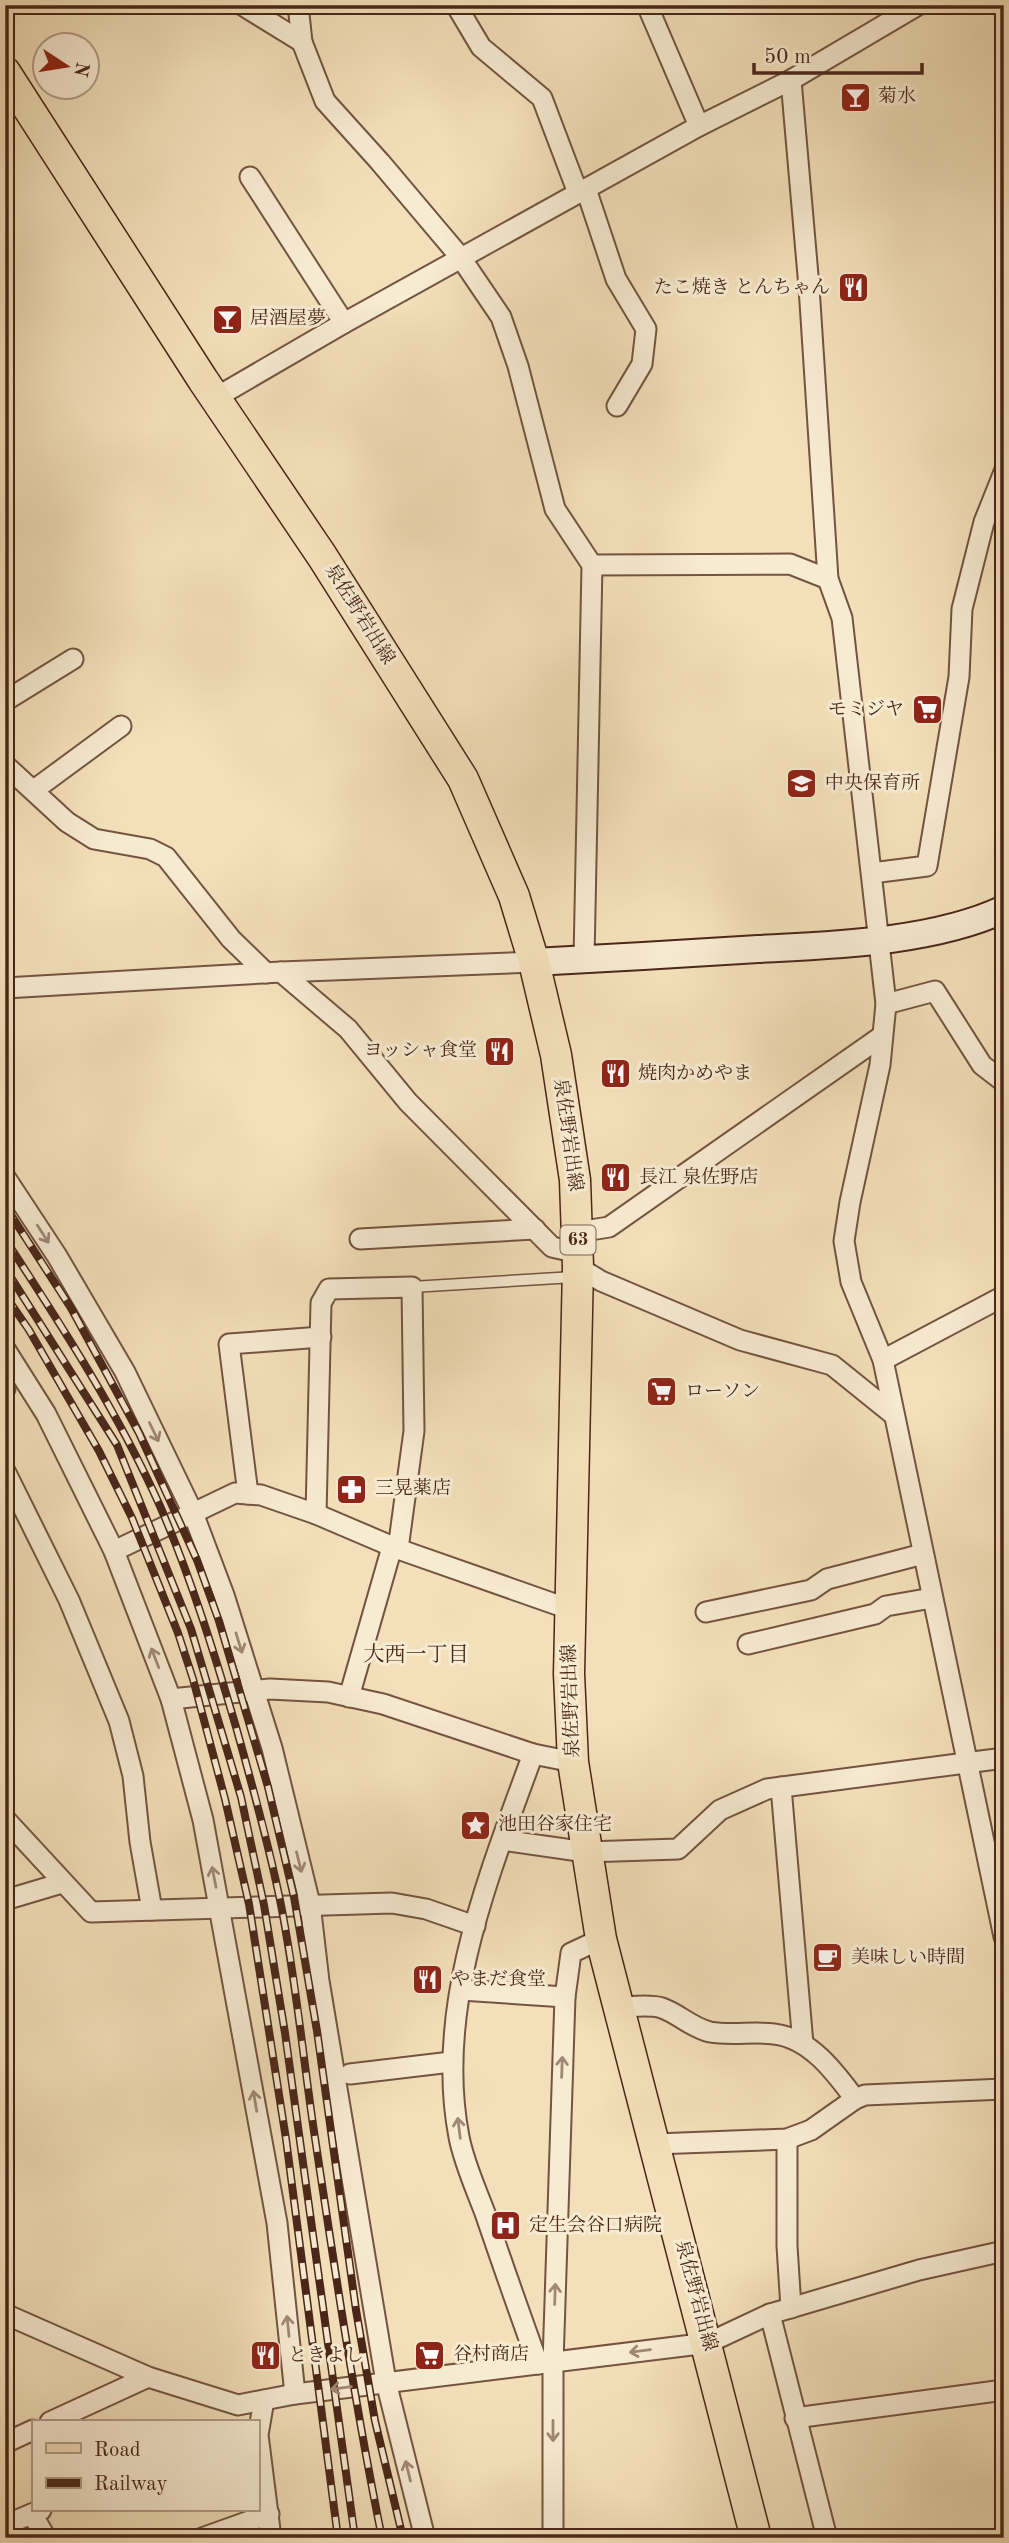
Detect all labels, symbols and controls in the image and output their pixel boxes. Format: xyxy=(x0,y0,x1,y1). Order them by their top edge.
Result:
north arrow xyxy=(32,32,102,102)
scale bar xyxy=(754,32,922,76)
text: 50 m xyxy=(764,47,811,68)
text: N xyxy=(69,60,91,79)
bar icon: 菊水 xyxy=(838,80,872,114)
place label: 菊水 xyxy=(878,86,916,107)
restaurant icon: たこ焼き とんちゃん xyxy=(836,271,870,305)
place label: たこ焼き とんちゃん xyxy=(654,277,830,298)
bar icon: 居酒屋夢 xyxy=(210,302,244,336)
place label: 居酒屋夢 xyxy=(250,308,326,329)
street label: 泉佐野岩出線 xyxy=(321,561,399,668)
supermarket icon: モミジヤ xyxy=(910,693,944,727)
place label: モミジヤ xyxy=(828,699,904,720)
school or university icon: 中央保育所 xyxy=(785,767,819,801)
place label: 中央保育所 xyxy=(825,772,920,794)
restaurant icon: ヨッシャ食堂 xyxy=(483,1034,517,1068)
place label: ヨッシャ食堂 xyxy=(364,1039,477,1061)
restaurant icon: 焼肉かめやま xyxy=(598,1057,632,1091)
place label: 焼肉かめやま xyxy=(638,1063,752,1084)
street label: 泉佐野岩出線 xyxy=(550,1077,586,1193)
restaurant icon: 長江 泉佐野店 xyxy=(599,1161,633,1195)
place label: 長江 泉佐野店 xyxy=(639,1167,758,1188)
one-way arrow xyxy=(36,1224,50,1244)
road number: 63 xyxy=(560,1226,596,1254)
supermarket icon: ローソン xyxy=(645,1375,679,1409)
place label: ローソン xyxy=(685,1383,760,1402)
one-way arrow xyxy=(148,1421,161,1442)
pharmacy icon: 三晃薬店 xyxy=(335,1472,369,1506)
place label: 三晃薬店 xyxy=(375,1478,451,1499)
one-way arrow xyxy=(233,1632,246,1654)
district label: 大西一丁目 xyxy=(364,1643,469,1666)
street label: 泉佐野岩出線 xyxy=(559,1644,583,1758)
one-way arrow xyxy=(147,1647,160,1669)
place icon: 池田谷家住宅 xyxy=(458,1808,492,1842)
place label: 池田谷家住宅 xyxy=(498,1814,612,1835)
one-way arrow xyxy=(293,1850,307,1873)
one-way arrow xyxy=(207,1866,220,1889)
cafe icon: 美味しい時間 xyxy=(811,1941,845,1975)
place label: 美味しい時間 xyxy=(851,1947,965,1968)
restaurant icon: やまだ食堂 xyxy=(411,1963,445,1997)
place label: やまだ食堂 xyxy=(451,1968,546,1990)
one-way arrow xyxy=(556,2056,569,2079)
one-way arrow xyxy=(248,2090,261,2113)
one-way arrow xyxy=(452,2117,465,2140)
hospital icon: 定生会谷口病院 xyxy=(489,2209,523,2243)
place label: 定生会谷口病院 xyxy=(529,2214,662,2236)
street label: 泉佐野岩出線 xyxy=(671,2238,721,2354)
one-way arrow xyxy=(548,2283,562,2306)
one-way arrow xyxy=(281,2315,294,2338)
supermarket icon: 谷村商店 xyxy=(413,2338,447,2372)
restaurant icon: ときよし xyxy=(248,2339,282,2373)
place label: 谷村商店 xyxy=(453,2344,529,2365)
place label: ときよし xyxy=(288,2345,364,2366)
one-way arrow xyxy=(629,2345,652,2358)
one-way arrow xyxy=(330,2381,352,2394)
one-way arrow xyxy=(546,2419,560,2442)
legend xyxy=(32,2420,259,2512)
text: Road xyxy=(94,2440,141,2461)
one-way arrow xyxy=(401,2461,414,2483)
text: Railway xyxy=(94,2474,168,2495)

